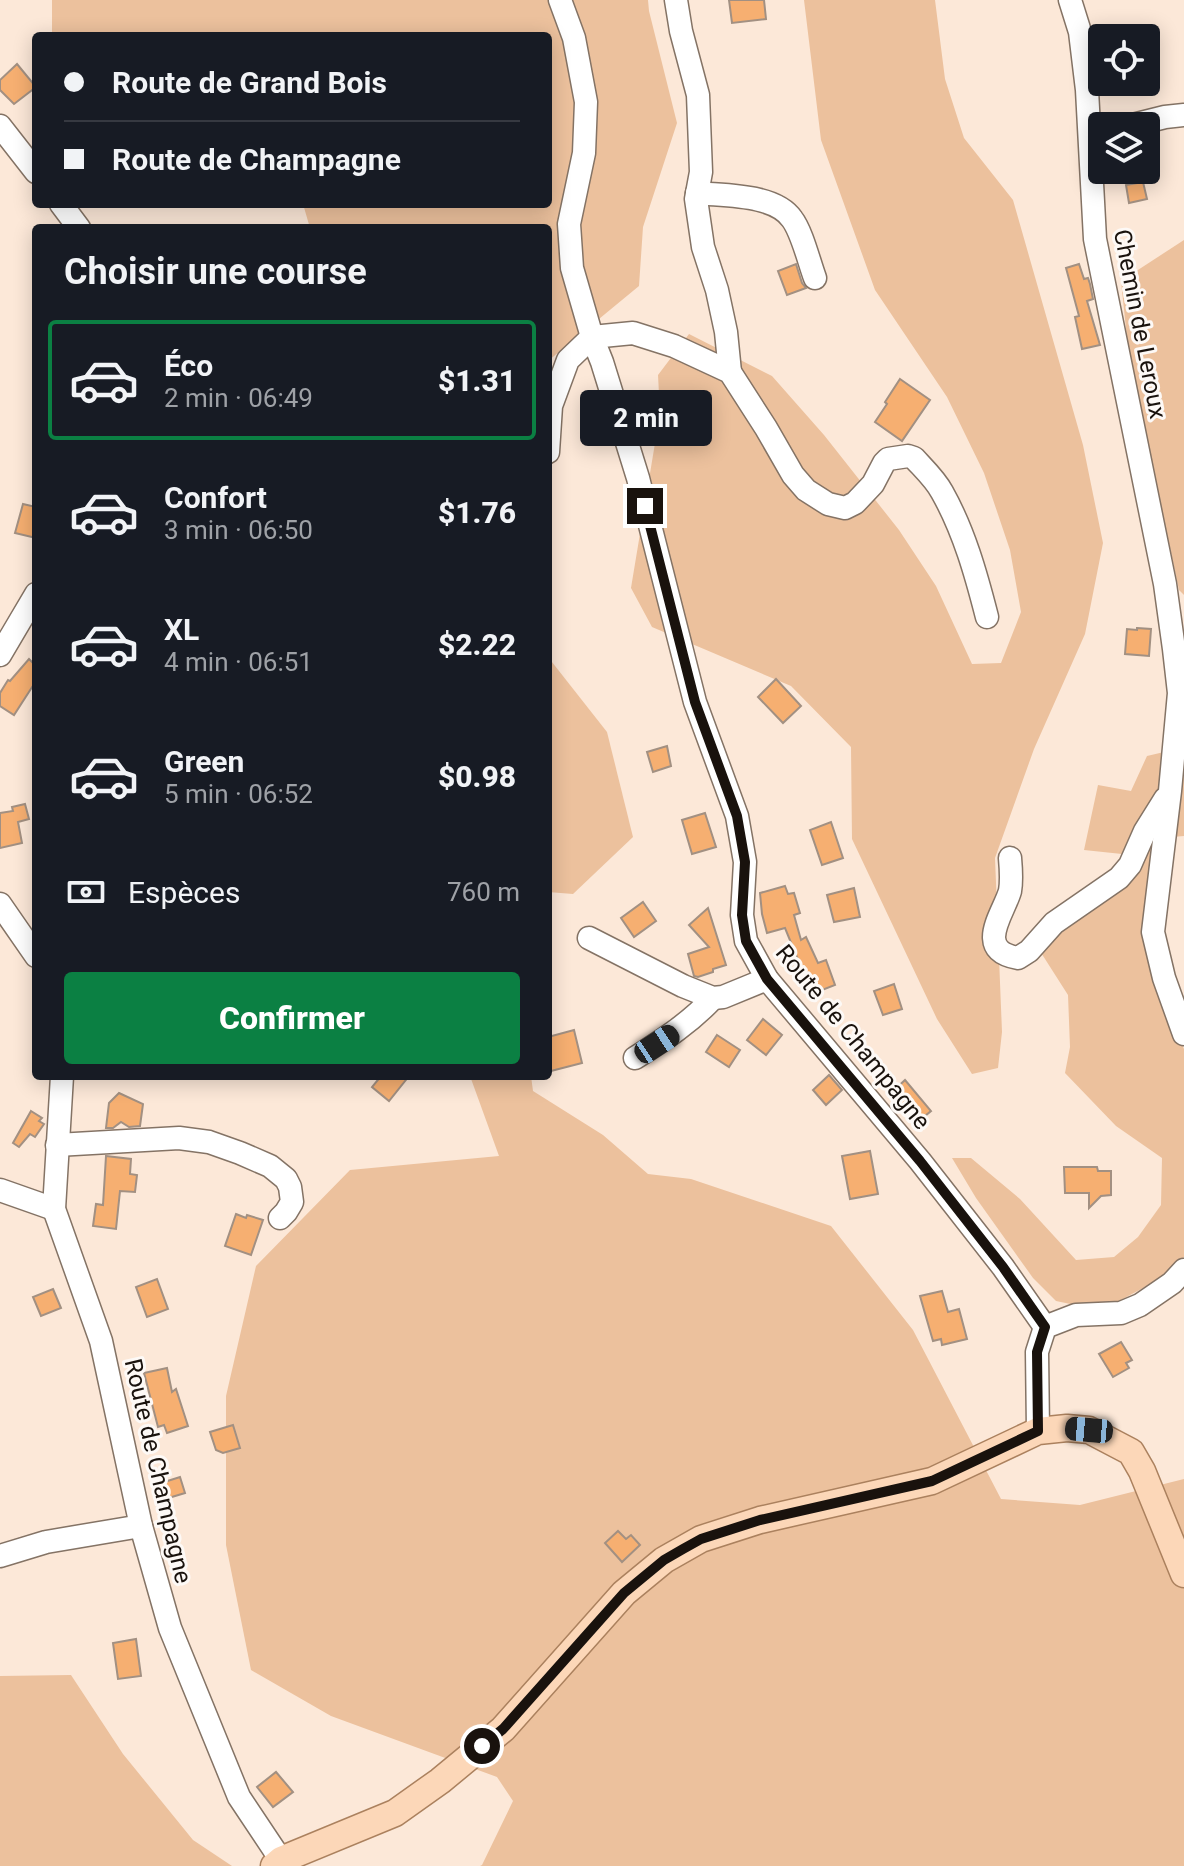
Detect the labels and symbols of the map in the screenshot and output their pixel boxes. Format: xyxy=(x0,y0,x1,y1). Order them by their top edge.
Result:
street label: Chemin de Leroux xyxy=(1108,227,1172,421)
callout: 2 min xyxy=(579,390,711,446)
route end xyxy=(627,488,663,524)
street label: Route de Champagne xyxy=(770,939,936,1135)
car xyxy=(630,1021,684,1067)
street label: Route de Champagne xyxy=(119,1356,197,1586)
car xyxy=(1064,1416,1114,1444)
route start xyxy=(464,1728,500,1764)

